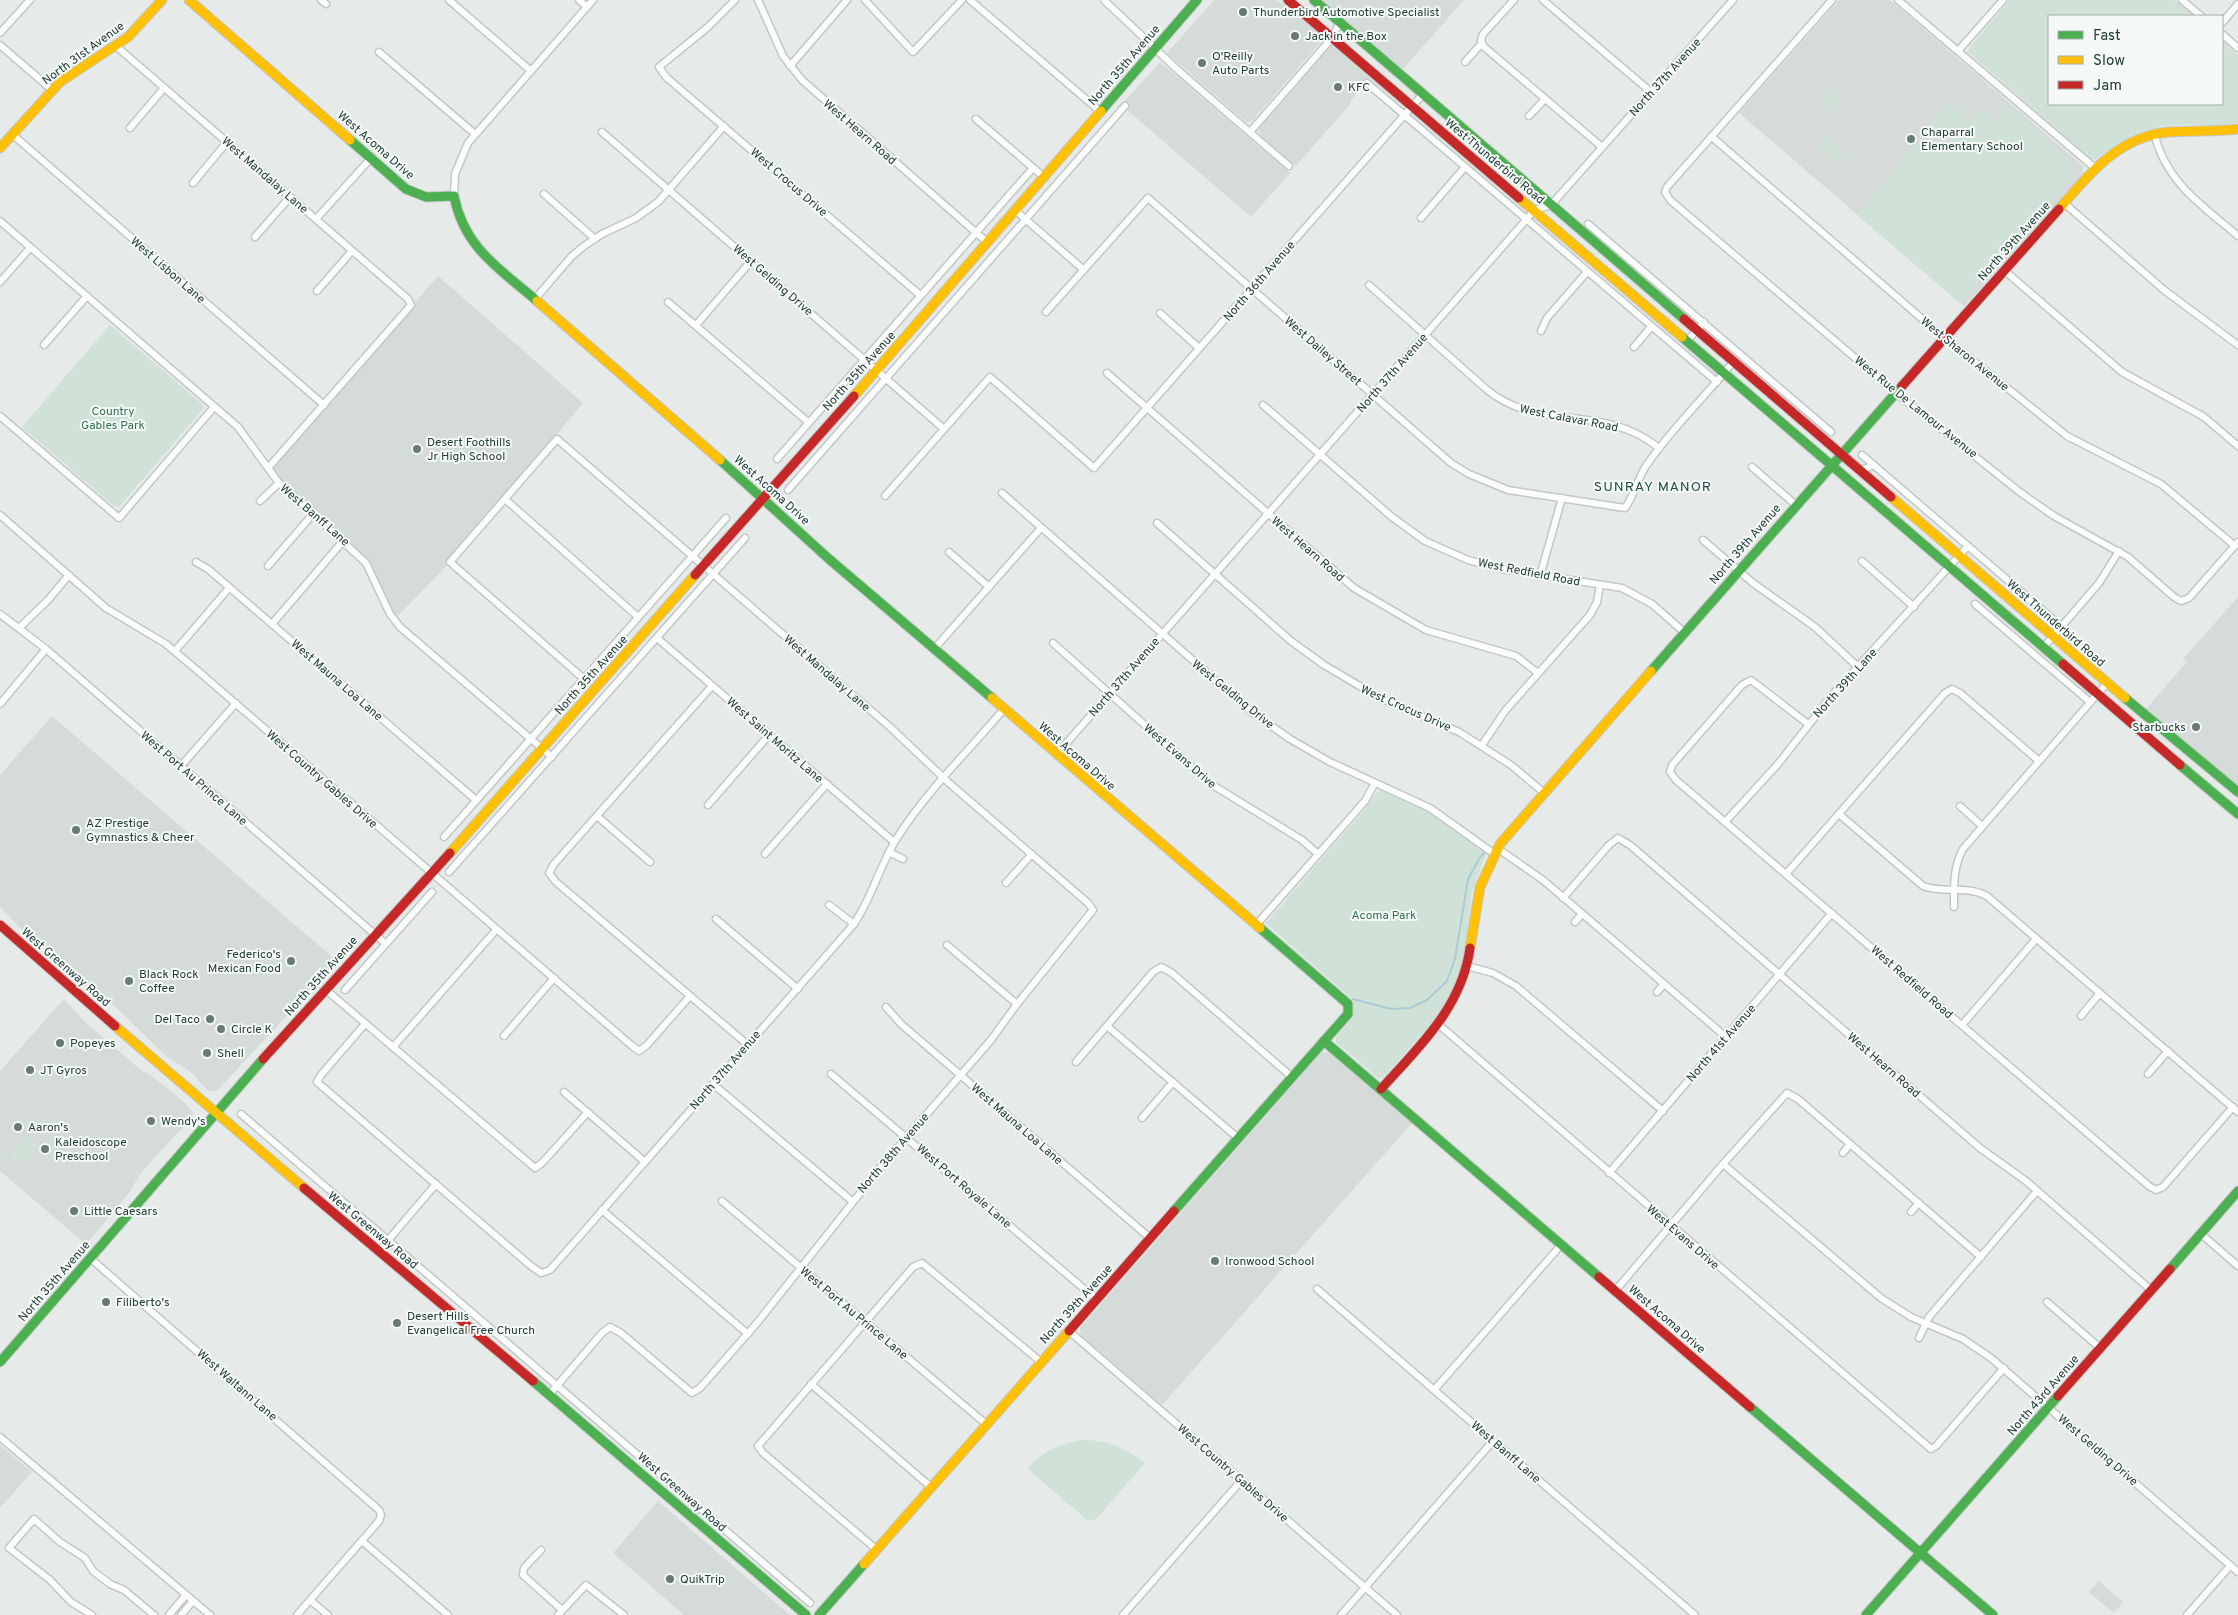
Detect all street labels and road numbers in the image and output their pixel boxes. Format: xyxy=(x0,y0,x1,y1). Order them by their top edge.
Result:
street label: North 31st Avenue xyxy=(39,19,128,89)
street label: North 35th Avenue xyxy=(1085,22,1164,109)
street label: North 37th Avenue xyxy=(1626,35,1705,120)
street label: West Hearn Road xyxy=(819,96,899,169)
street label: West Acoma Drive xyxy=(333,108,417,184)
street label: West Thunderbird Road xyxy=(1441,115,1548,208)
street label: West Mandalay Lane xyxy=(218,134,311,218)
street label: West Crocus Drive xyxy=(746,145,830,221)
street label: North 39th Avenue xyxy=(1975,199,2055,285)
street label: West Lisbon Lane xyxy=(127,234,208,308)
street label: North 36th Avenue xyxy=(1220,238,1299,325)
street label: West Gelding Drive xyxy=(729,241,816,320)
street label: West Dailey Street xyxy=(1280,314,1365,390)
street label: West Sharon Avenue xyxy=(1917,314,2012,396)
street label: North 35th Avenue xyxy=(820,328,900,415)
street label: North 37th Avenue xyxy=(1354,331,1432,417)
street label: West Rue De Lamour Avenue xyxy=(1850,353,1980,463)
street label: West Calavar Road xyxy=(1518,402,1620,436)
street label: West Acoma Drive xyxy=(730,452,813,529)
street label: West Banff Lane xyxy=(276,481,353,551)
street label: North 39th Avenue xyxy=(1706,501,1785,588)
street label: West Hearn Road xyxy=(1267,513,1347,586)
street label: West Redfield Road xyxy=(1476,555,1581,591)
street label: West Thunderbird Road xyxy=(2003,577,2108,671)
street label: North 35th Avenue xyxy=(552,632,632,719)
street label: West Mandalay Lane xyxy=(780,632,873,716)
street label: North 37th Avenue xyxy=(1086,635,1164,721)
street label: West Mauna Loa Lane xyxy=(287,636,386,725)
street label: North 39th Lane xyxy=(1810,645,1881,722)
street label: West Gelding Drive xyxy=(1188,657,1277,733)
street label: West Crocus Drive xyxy=(1358,682,1453,736)
street label: West Saint Moritz Lane xyxy=(723,694,826,787)
street label: West Acoma Drive xyxy=(1034,719,1118,795)
street label: West Evans Drive xyxy=(1140,721,1219,793)
street label: West Country Gables Drive xyxy=(262,727,380,833)
street label: West Port Au Prince Lane xyxy=(136,728,250,830)
street label: West Greenway Road xyxy=(17,925,113,1011)
street label: North 35th Avenue xyxy=(282,933,362,1020)
street label: West Redfield Road xyxy=(1867,943,1956,1023)
street label: North 41st Avenue xyxy=(1684,1001,1760,1086)
street label: North 37th Avenue xyxy=(687,1028,765,1114)
street label: West Hearn Road xyxy=(1843,1029,1923,1102)
street label: West Mauna Loa Lane xyxy=(967,1080,1066,1169)
street label: North 38th Avenue xyxy=(854,1110,933,1197)
street label: West Port Royale Lane xyxy=(912,1141,1014,1233)
street label: West Greenway Road xyxy=(324,1188,421,1273)
street label: West Evans Drive xyxy=(1643,1202,1722,1274)
street label: North 35th Avenue xyxy=(15,1238,94,1325)
street label: North 39th Avenue xyxy=(1037,1262,1117,1348)
street label: West Port Au Prince Lane xyxy=(796,1264,911,1364)
street label: West Acoma Drive xyxy=(1624,1282,1708,1358)
street label: West Waltann Lane xyxy=(193,1346,280,1425)
street label: North 43rd Avenue xyxy=(2004,1352,2083,1439)
street label: West Gelding Drive xyxy=(2054,1411,2141,1490)
street label: West Banff Lane xyxy=(1467,1418,1544,1488)
street label: West Country Gables Drive xyxy=(1173,1421,1291,1527)
street label: West Greenway Road xyxy=(633,1450,729,1536)

